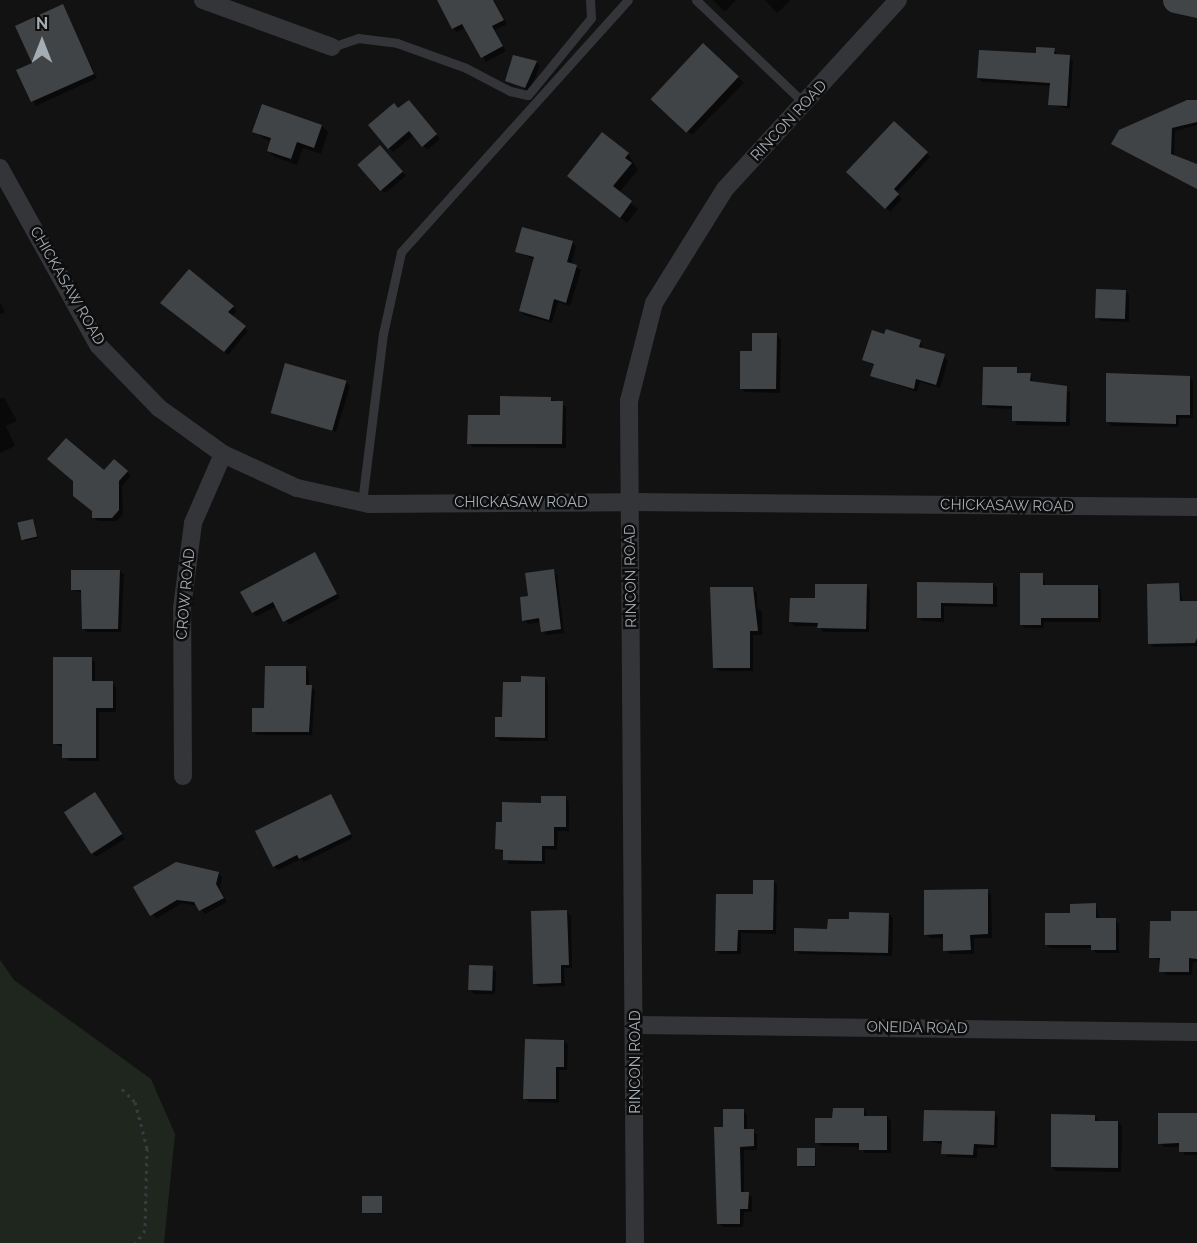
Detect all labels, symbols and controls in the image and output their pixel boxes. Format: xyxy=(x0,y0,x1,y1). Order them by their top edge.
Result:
north arrow xyxy=(12,12,72,72)
text: N xyxy=(36,14,48,33)
street label: RINCON ROAD xyxy=(747,77,831,165)
street label: CHICKASAW ROAD xyxy=(26,223,108,349)
street label: CHICKASAW ROAD xyxy=(454,494,588,512)
street label: CHICKASAW ROAD xyxy=(940,496,1074,516)
street label: RINCON ROAD xyxy=(621,524,641,628)
street label: CROW ROAD xyxy=(173,547,199,641)
street label: RINCON ROAD xyxy=(627,1010,645,1114)
street label: ONEIDA ROAD xyxy=(866,1018,968,1038)

